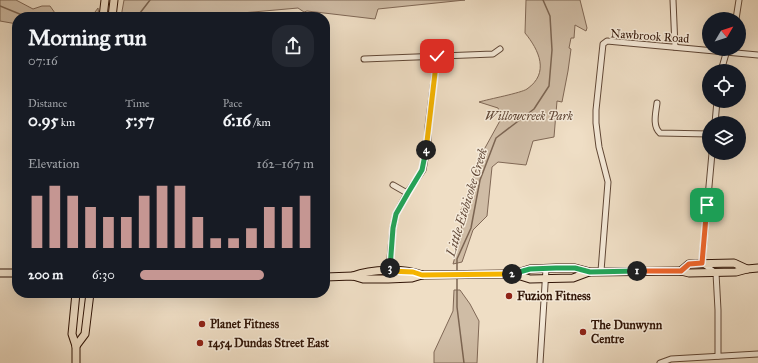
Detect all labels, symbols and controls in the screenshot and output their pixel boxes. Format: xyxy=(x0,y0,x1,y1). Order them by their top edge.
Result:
north arrow xyxy=(702,12,746,56)
map controls xyxy=(702,12,746,160)
text: Morning run xyxy=(28,24,147,51)
button: share xyxy=(272,25,314,67)
street label: Nawbrook Road xyxy=(610,26,690,46)
pin xyxy=(420,39,454,73)
icon: check xyxy=(426,45,448,67)
text: 07:16 xyxy=(28,53,58,69)
button: locate xyxy=(702,64,746,108)
text: Distance xyxy=(28,97,67,110)
text: Time xyxy=(125,97,150,110)
text: Pace xyxy=(223,97,243,110)
park label: Willowcreek Park xyxy=(485,109,574,123)
text: 0.95 xyxy=(28,110,58,131)
text: 5:57 xyxy=(125,110,155,131)
text: 6:16 xyxy=(223,110,251,131)
text: km xyxy=(58,116,75,129)
text: /km xyxy=(251,116,271,129)
button: layers xyxy=(702,116,746,160)
pin: 4 xyxy=(416,140,436,160)
text: 4 xyxy=(423,143,429,156)
water label: Little Etobicoke Creek xyxy=(443,146,491,259)
text: Elevation xyxy=(28,156,80,172)
text: 162–167 m xyxy=(257,156,314,172)
pin xyxy=(690,188,724,222)
icon: arrive xyxy=(696,194,718,216)
pin: 3 xyxy=(380,258,400,278)
text: 3 xyxy=(388,261,392,274)
pin: 1 xyxy=(627,261,647,281)
pin: 2 xyxy=(502,264,522,284)
text: 1 xyxy=(635,264,639,277)
text: 200 m xyxy=(28,267,63,283)
text: 6:30 xyxy=(92,267,115,283)
text: 2 xyxy=(509,267,515,280)
place label: Fuzion Fitness xyxy=(517,289,591,303)
marker: Fuzion Fitness xyxy=(504,291,514,301)
place label: Planet Fitness xyxy=(210,317,280,331)
place label: The Dunwynn Centre xyxy=(590,318,663,346)
marker: Planet Fitness xyxy=(197,319,207,329)
marker: The Dunwynn Centre xyxy=(578,327,588,337)
place label: 1454 Dundas Street East xyxy=(208,336,330,351)
marker: 1454 Dundas Street East xyxy=(195,338,205,348)

